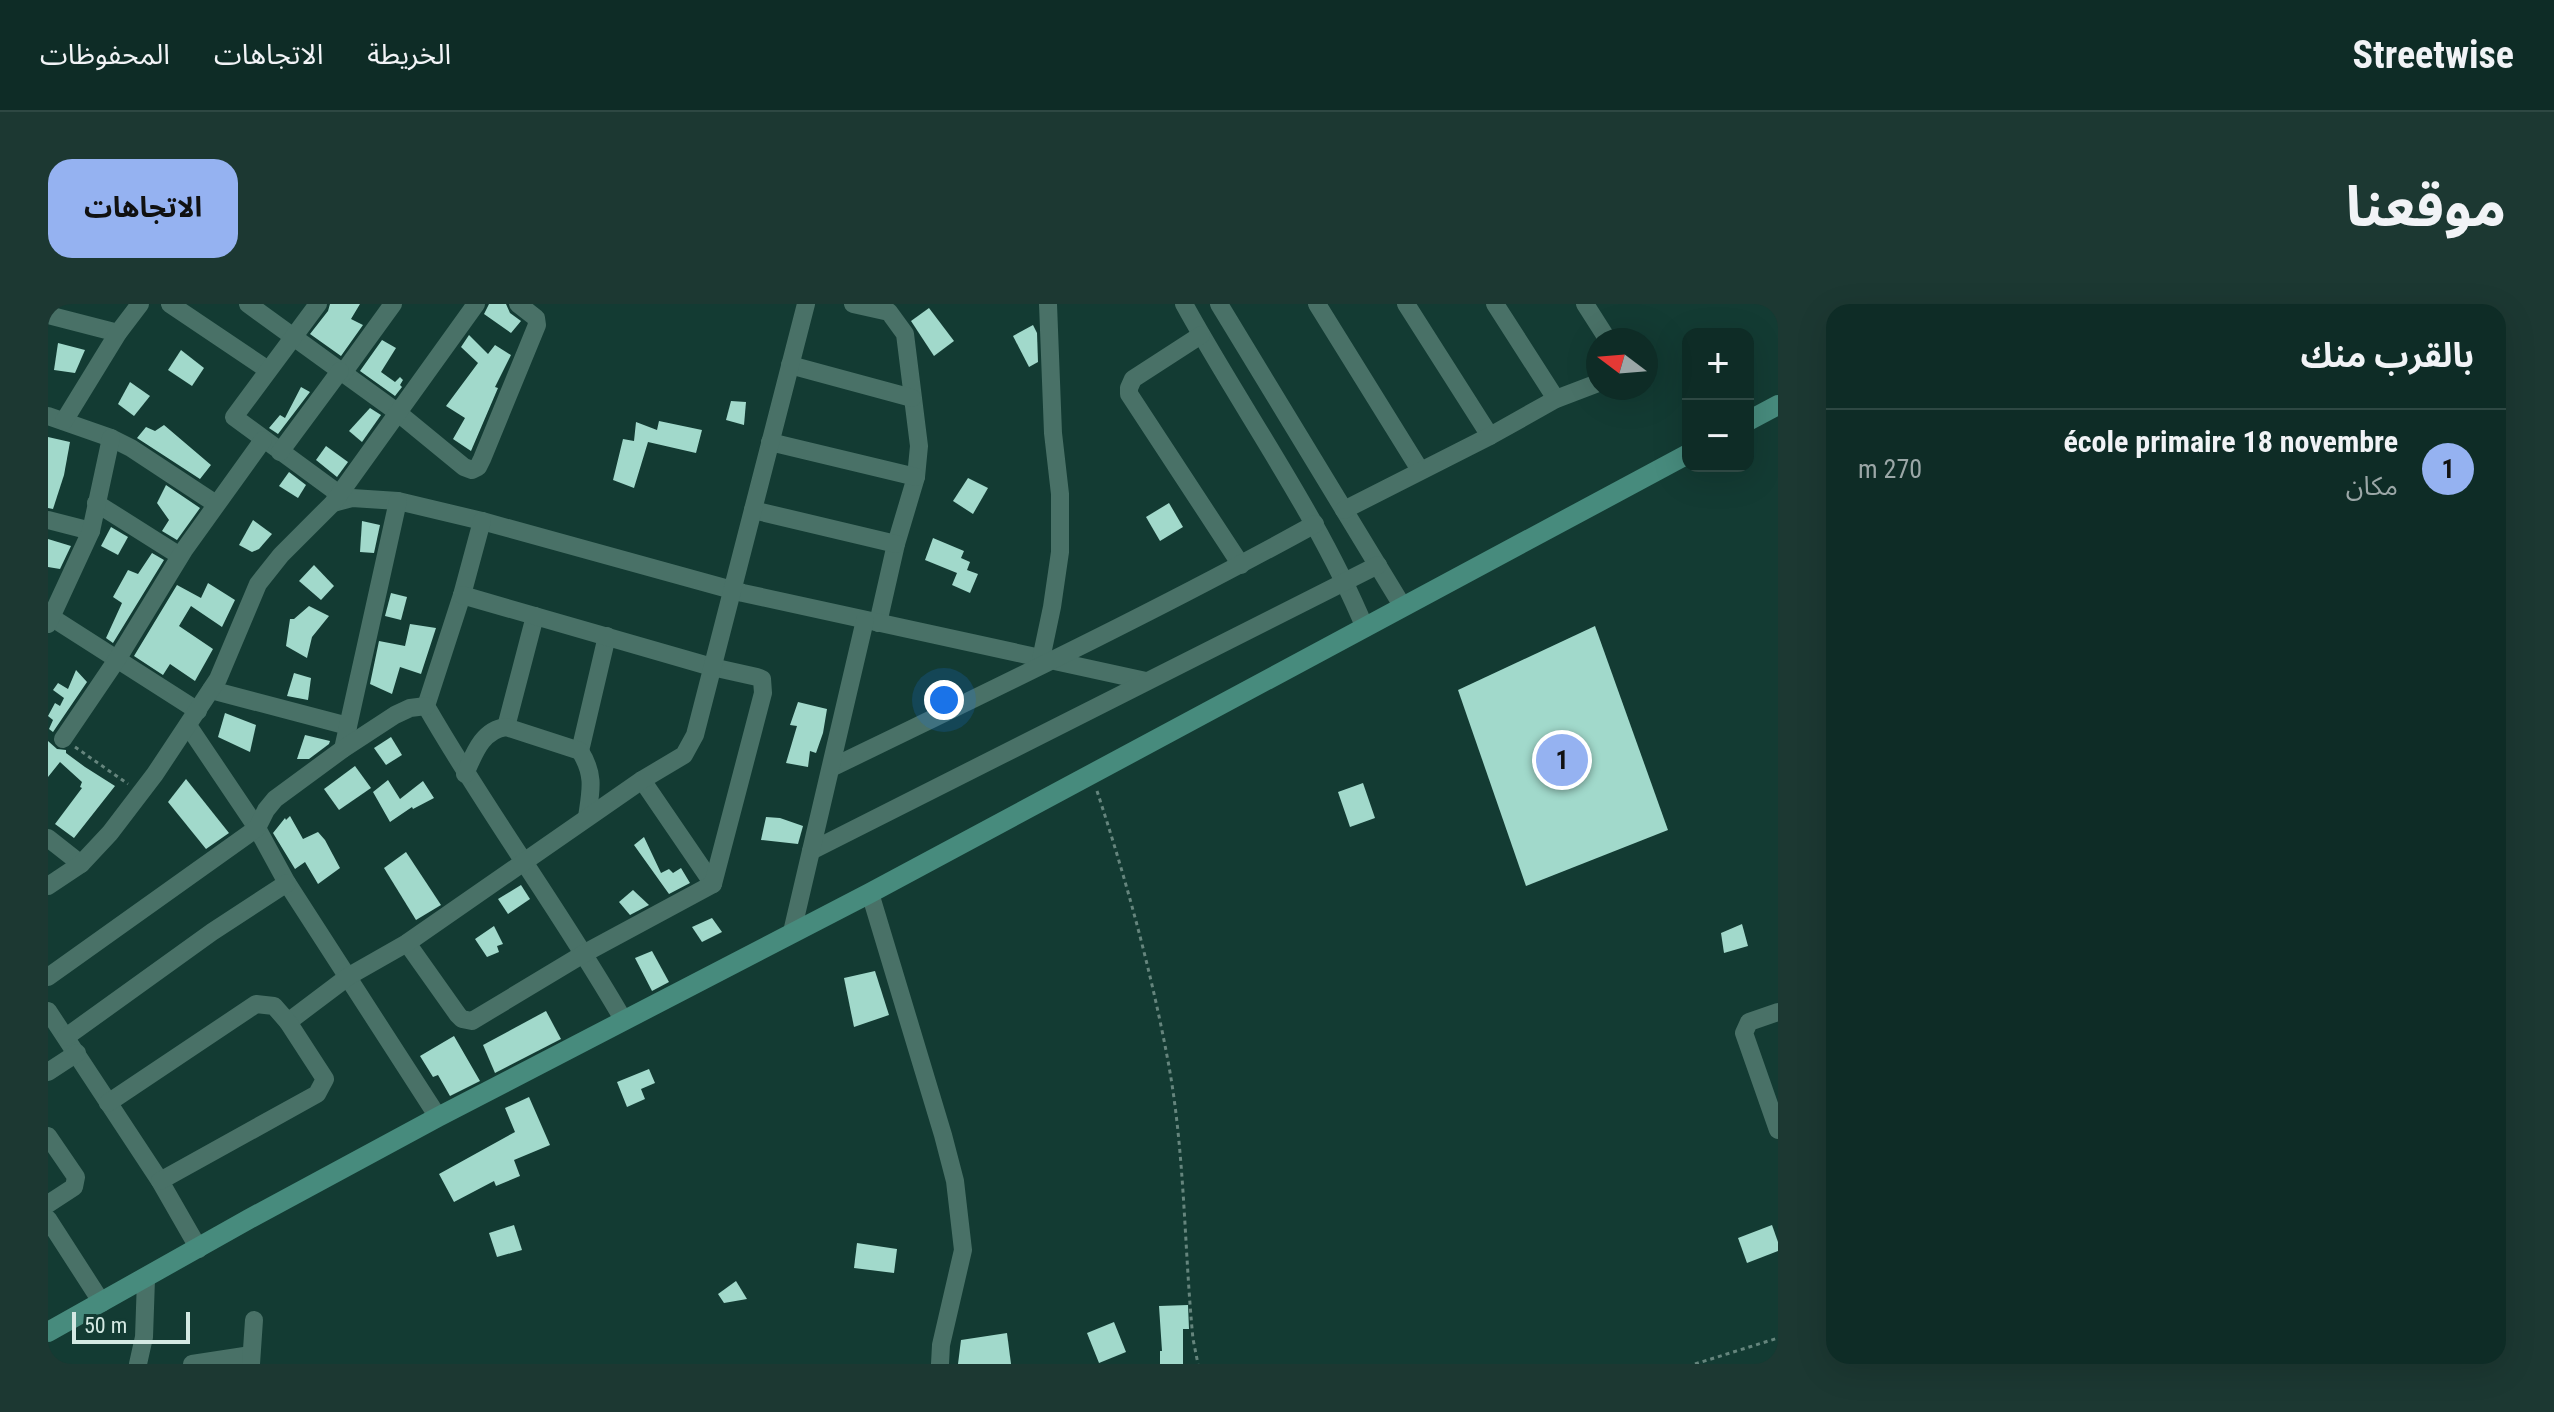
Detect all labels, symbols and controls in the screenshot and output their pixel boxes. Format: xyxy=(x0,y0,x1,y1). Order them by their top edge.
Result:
text: Streetwise xyxy=(2353,33,2514,77)
text: المحفوظات xyxy=(40,38,170,71)
text: الاتجاهات xyxy=(214,38,323,71)
text: الخريطة xyxy=(367,38,451,71)
button: الاتجاهات xyxy=(48,159,238,258)
text: موقعنا xyxy=(2346,174,2506,240)
north arrow xyxy=(1586,328,1658,400)
map controls xyxy=(1682,328,1754,472)
button: + xyxy=(1682,328,1754,400)
text: بالقرب منك xyxy=(2300,335,2474,375)
button: − xyxy=(1682,400,1754,472)
text: école primaire 18 novembre xyxy=(2063,424,2398,459)
text: 270 m xyxy=(1858,454,1922,484)
text: 1 xyxy=(2441,454,2455,484)
text: مكان xyxy=(2346,471,2398,501)
your location xyxy=(924,680,964,720)
pin: 1 xyxy=(1536,730,1588,790)
scale bar xyxy=(72,1308,190,1344)
text: 50 m xyxy=(84,1313,127,1338)

